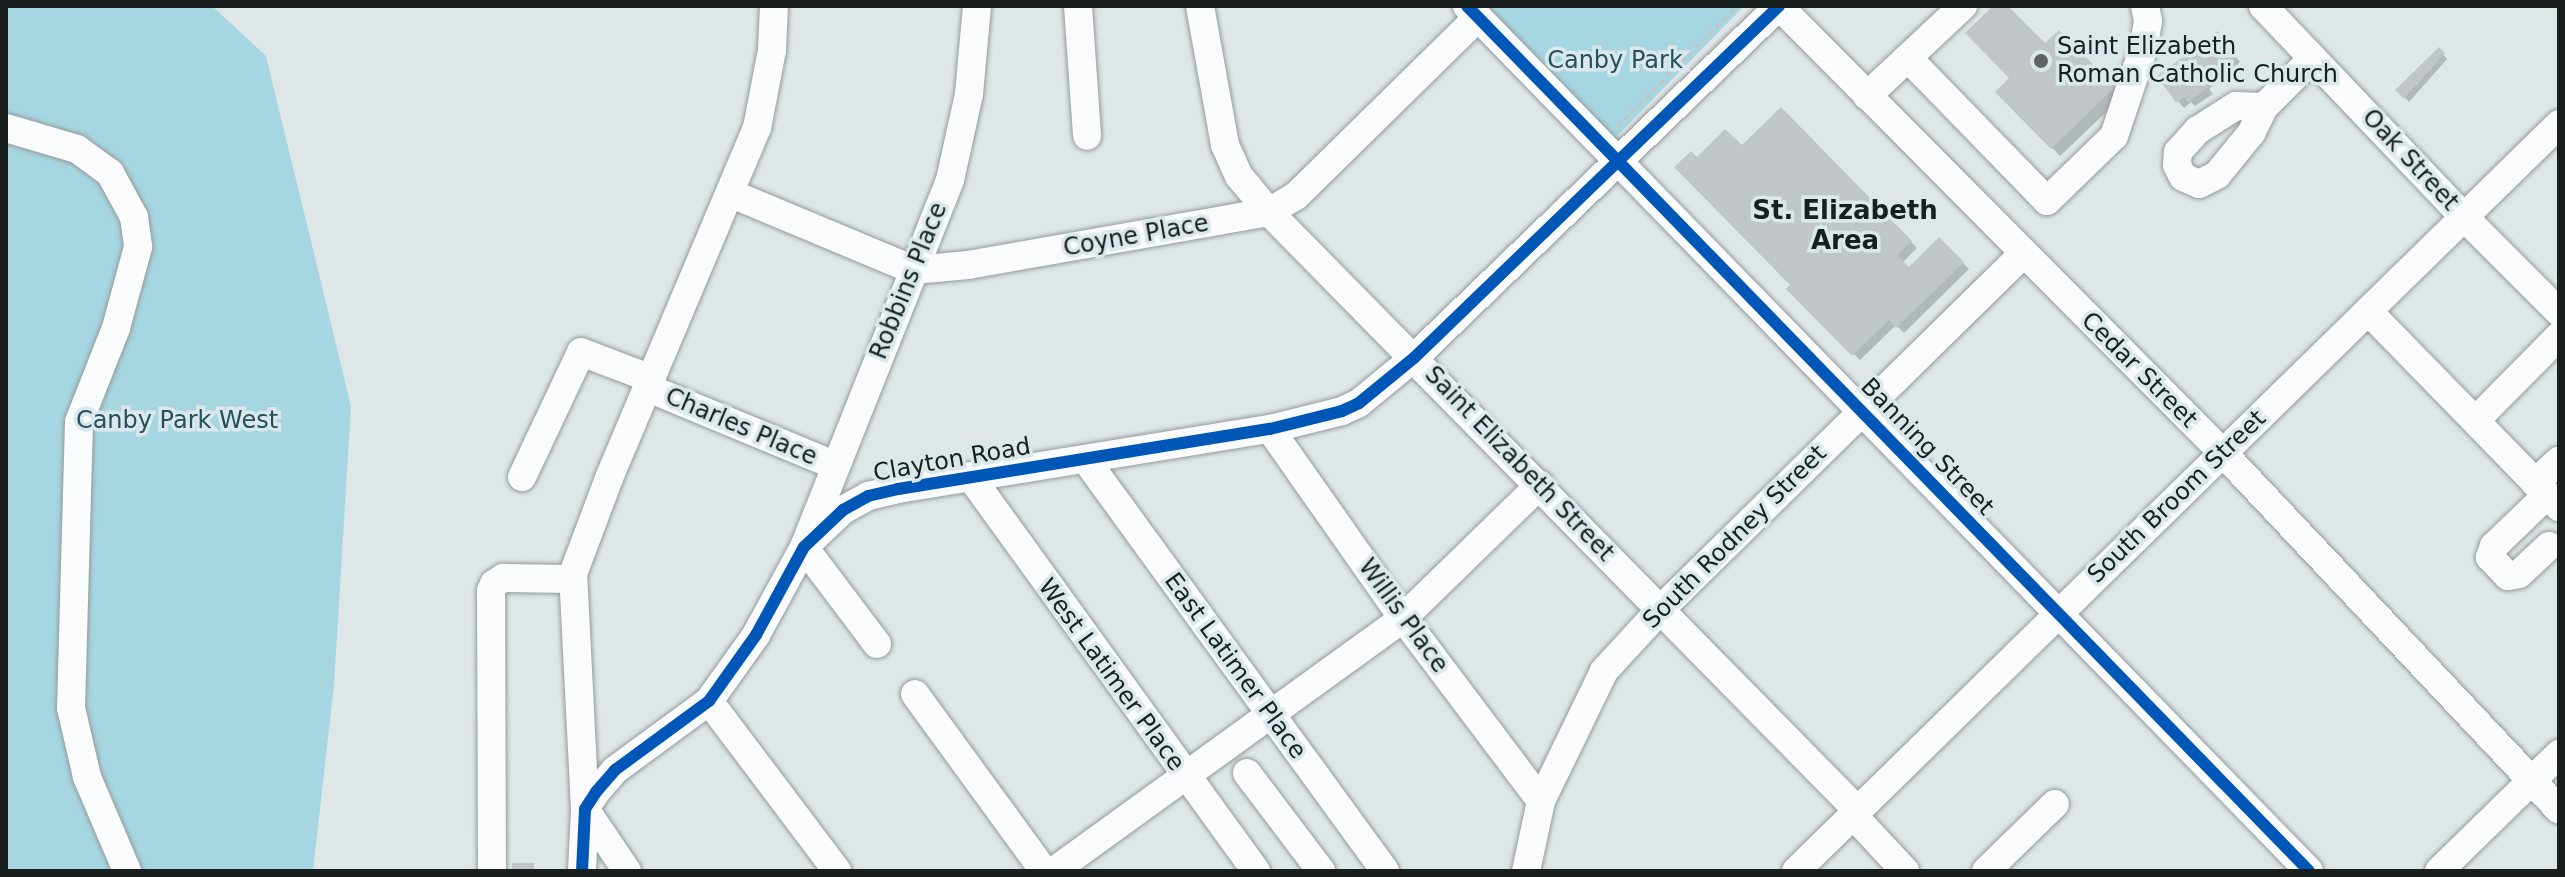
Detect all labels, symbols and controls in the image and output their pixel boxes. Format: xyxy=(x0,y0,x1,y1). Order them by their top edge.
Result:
place label: Saint Elizabeth Roman Catholic Church xyxy=(2057,33,2338,89)
park label: Canby Park xyxy=(1547,47,1683,75)
marker: Saint Elizabeth Roman Catholic Church xyxy=(2032,52,2050,70)
street label: Oak Street xyxy=(2356,103,2464,217)
district label: St. Elizabeth Area xyxy=(1752,195,1938,256)
street label: Robbins Place xyxy=(864,198,954,364)
street label: Coyne Place xyxy=(1061,209,1211,263)
street label: Cedar Street xyxy=(2075,306,2203,434)
street label: Saint Elizabeth Street xyxy=(1418,361,1620,567)
street label: Banning Street xyxy=(1854,373,2000,521)
street label: Charles Place xyxy=(661,382,821,472)
street label: South Broom Street xyxy=(2082,405,2272,589)
park label: Canby Park West xyxy=(76,407,278,435)
street label: Clayton Road xyxy=(871,432,1033,488)
street label: South Rodney Street xyxy=(1637,439,1833,635)
street label: Willis Place xyxy=(1352,553,1454,679)
street label: East Latimer Place xyxy=(1158,567,1312,765)
street label: West Latimer Place xyxy=(1032,573,1190,777)

